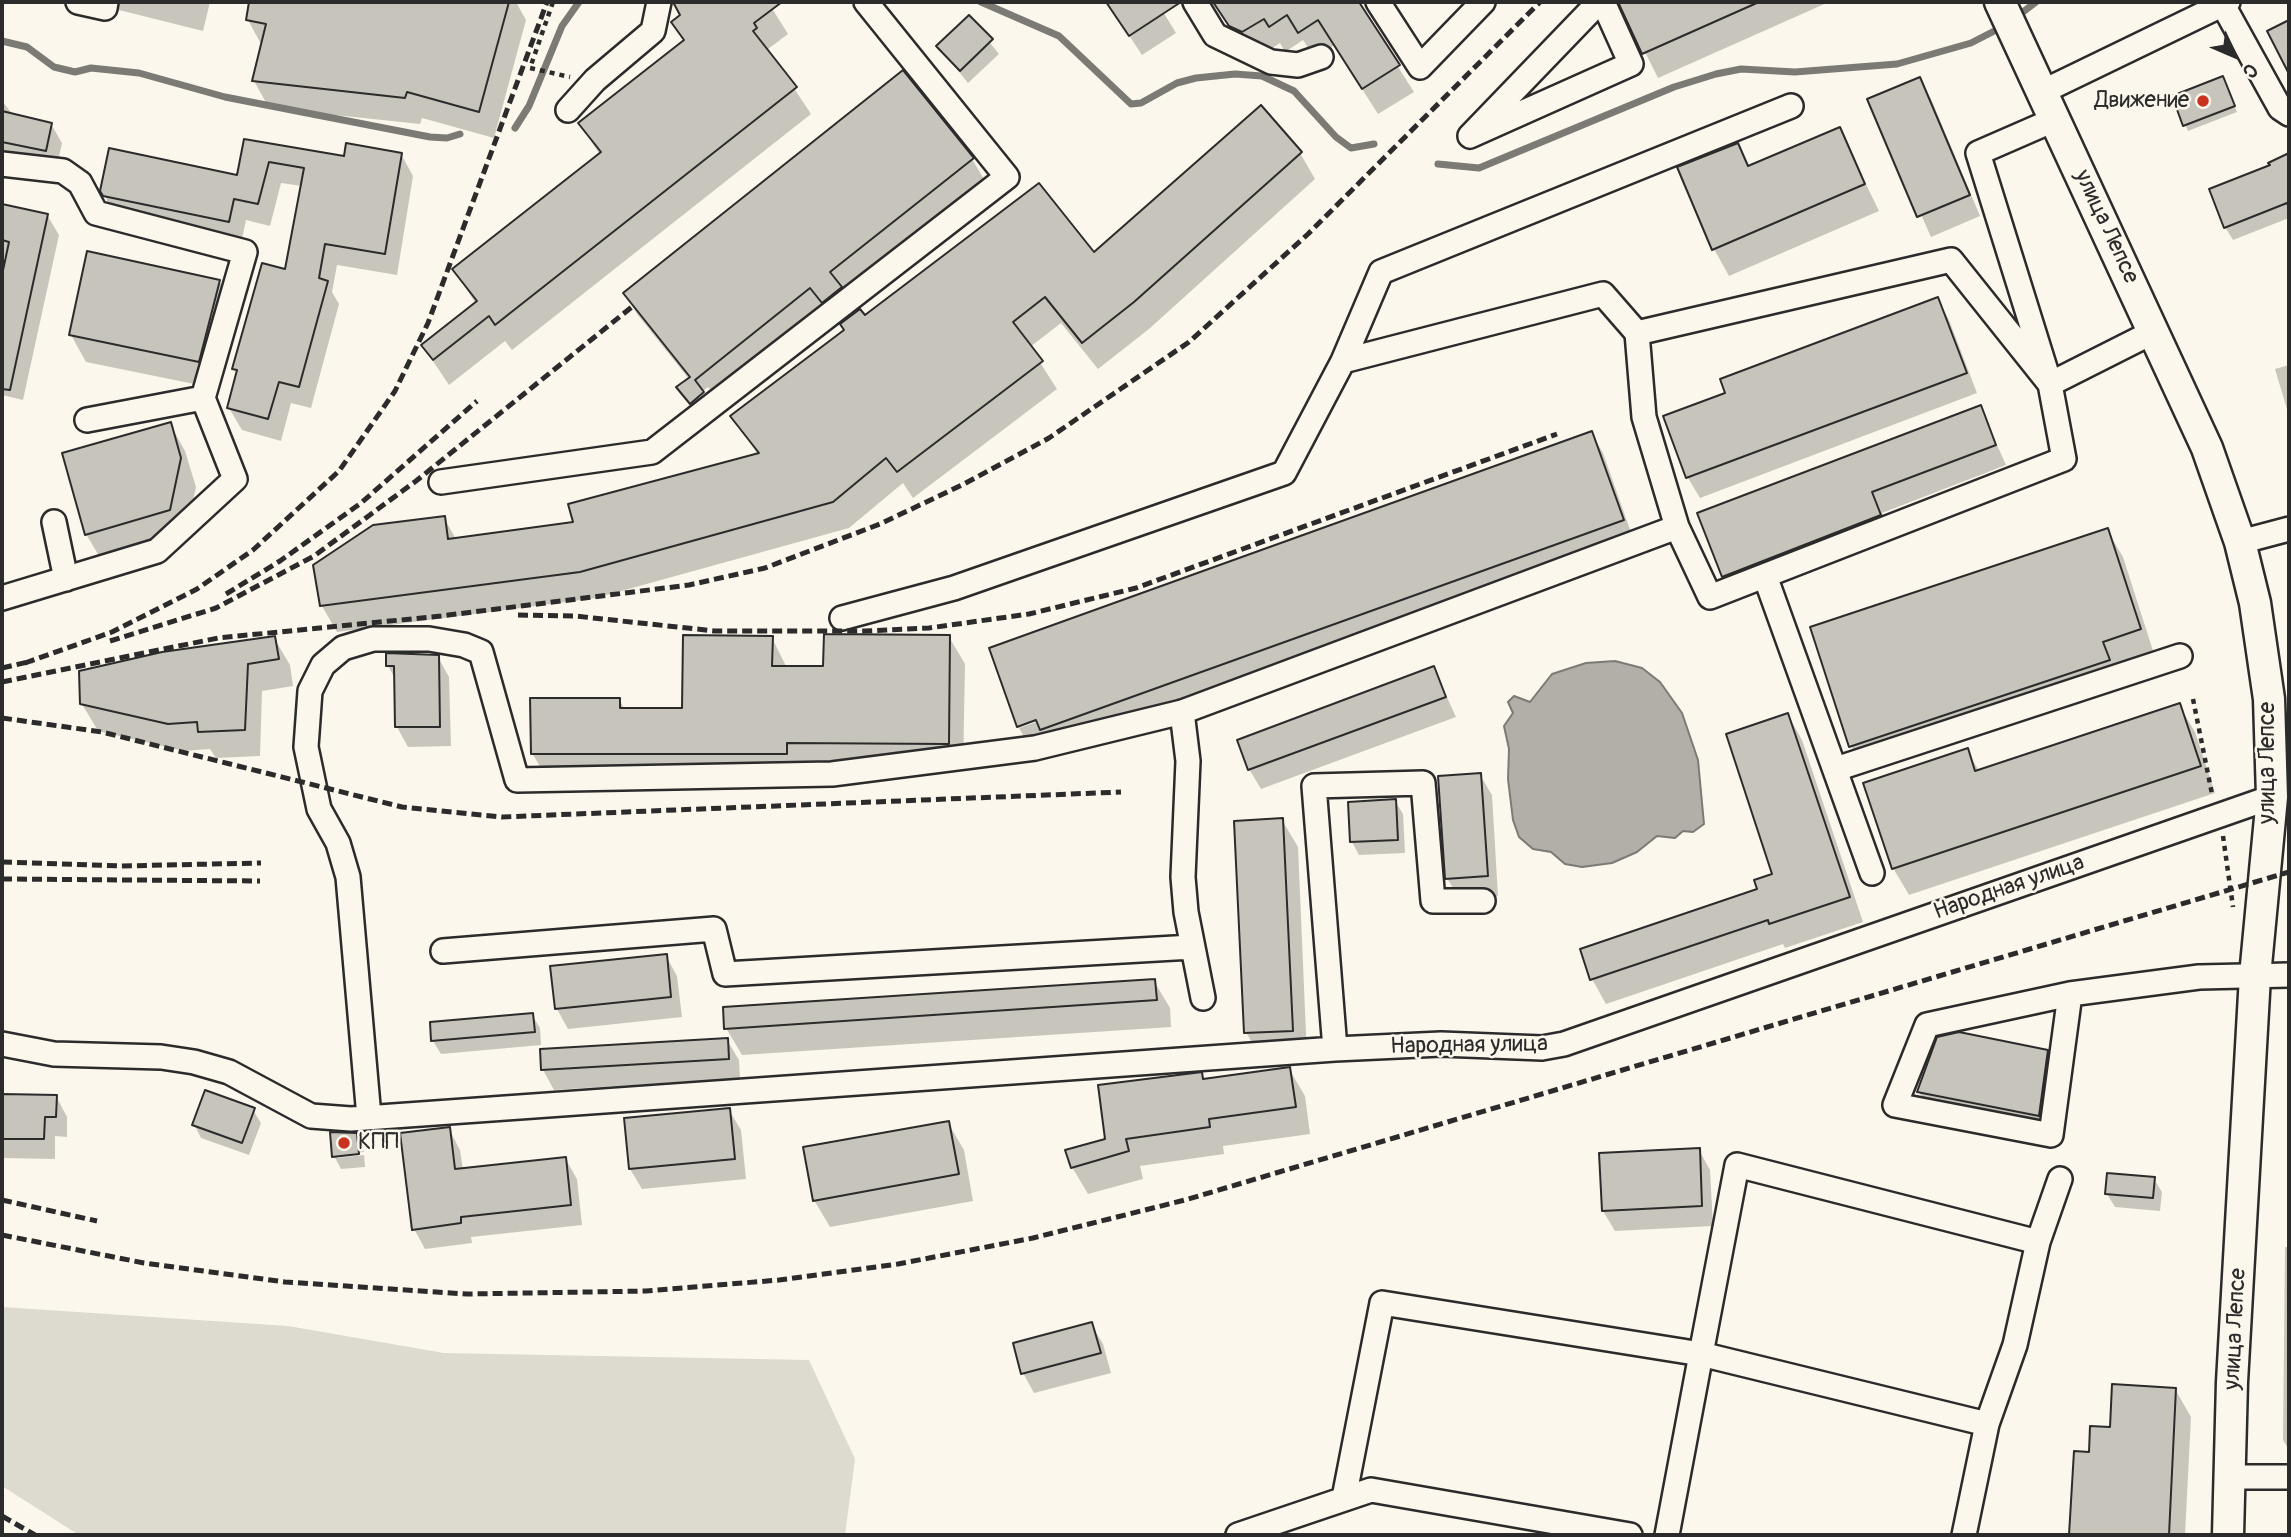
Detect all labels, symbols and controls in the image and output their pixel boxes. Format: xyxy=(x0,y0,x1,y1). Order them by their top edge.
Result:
north arrow xyxy=(2200,21,2270,91)
text: С xyxy=(2237,58,2263,83)
place label: Движение xyxy=(2095,87,2189,115)
marker: Движение xyxy=(2195,93,2211,109)
street label: улица Лепсе xyxy=(2068,166,2144,288)
street label: улица Лепсе xyxy=(2254,702,2282,824)
street label: Народная улица xyxy=(1930,849,2088,927)
street label: Народная улица xyxy=(1390,1031,1548,1061)
place label: КПП xyxy=(358,1129,399,1157)
marker: КПП xyxy=(336,1135,352,1151)
street label: улица Лепсе xyxy=(2219,1267,2253,1391)

